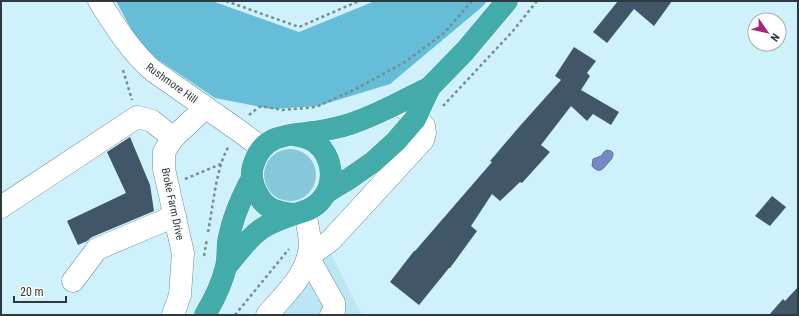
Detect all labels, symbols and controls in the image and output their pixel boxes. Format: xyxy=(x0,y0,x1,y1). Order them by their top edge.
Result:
north arrow xyxy=(747,12,787,52)
text: N xyxy=(767,31,782,44)
street label: Rushmore Hill xyxy=(143,60,200,106)
street label: Broke Farm Drive xyxy=(158,167,187,242)
scale bar xyxy=(14,278,66,304)
text: 20 m xyxy=(20,285,44,299)

